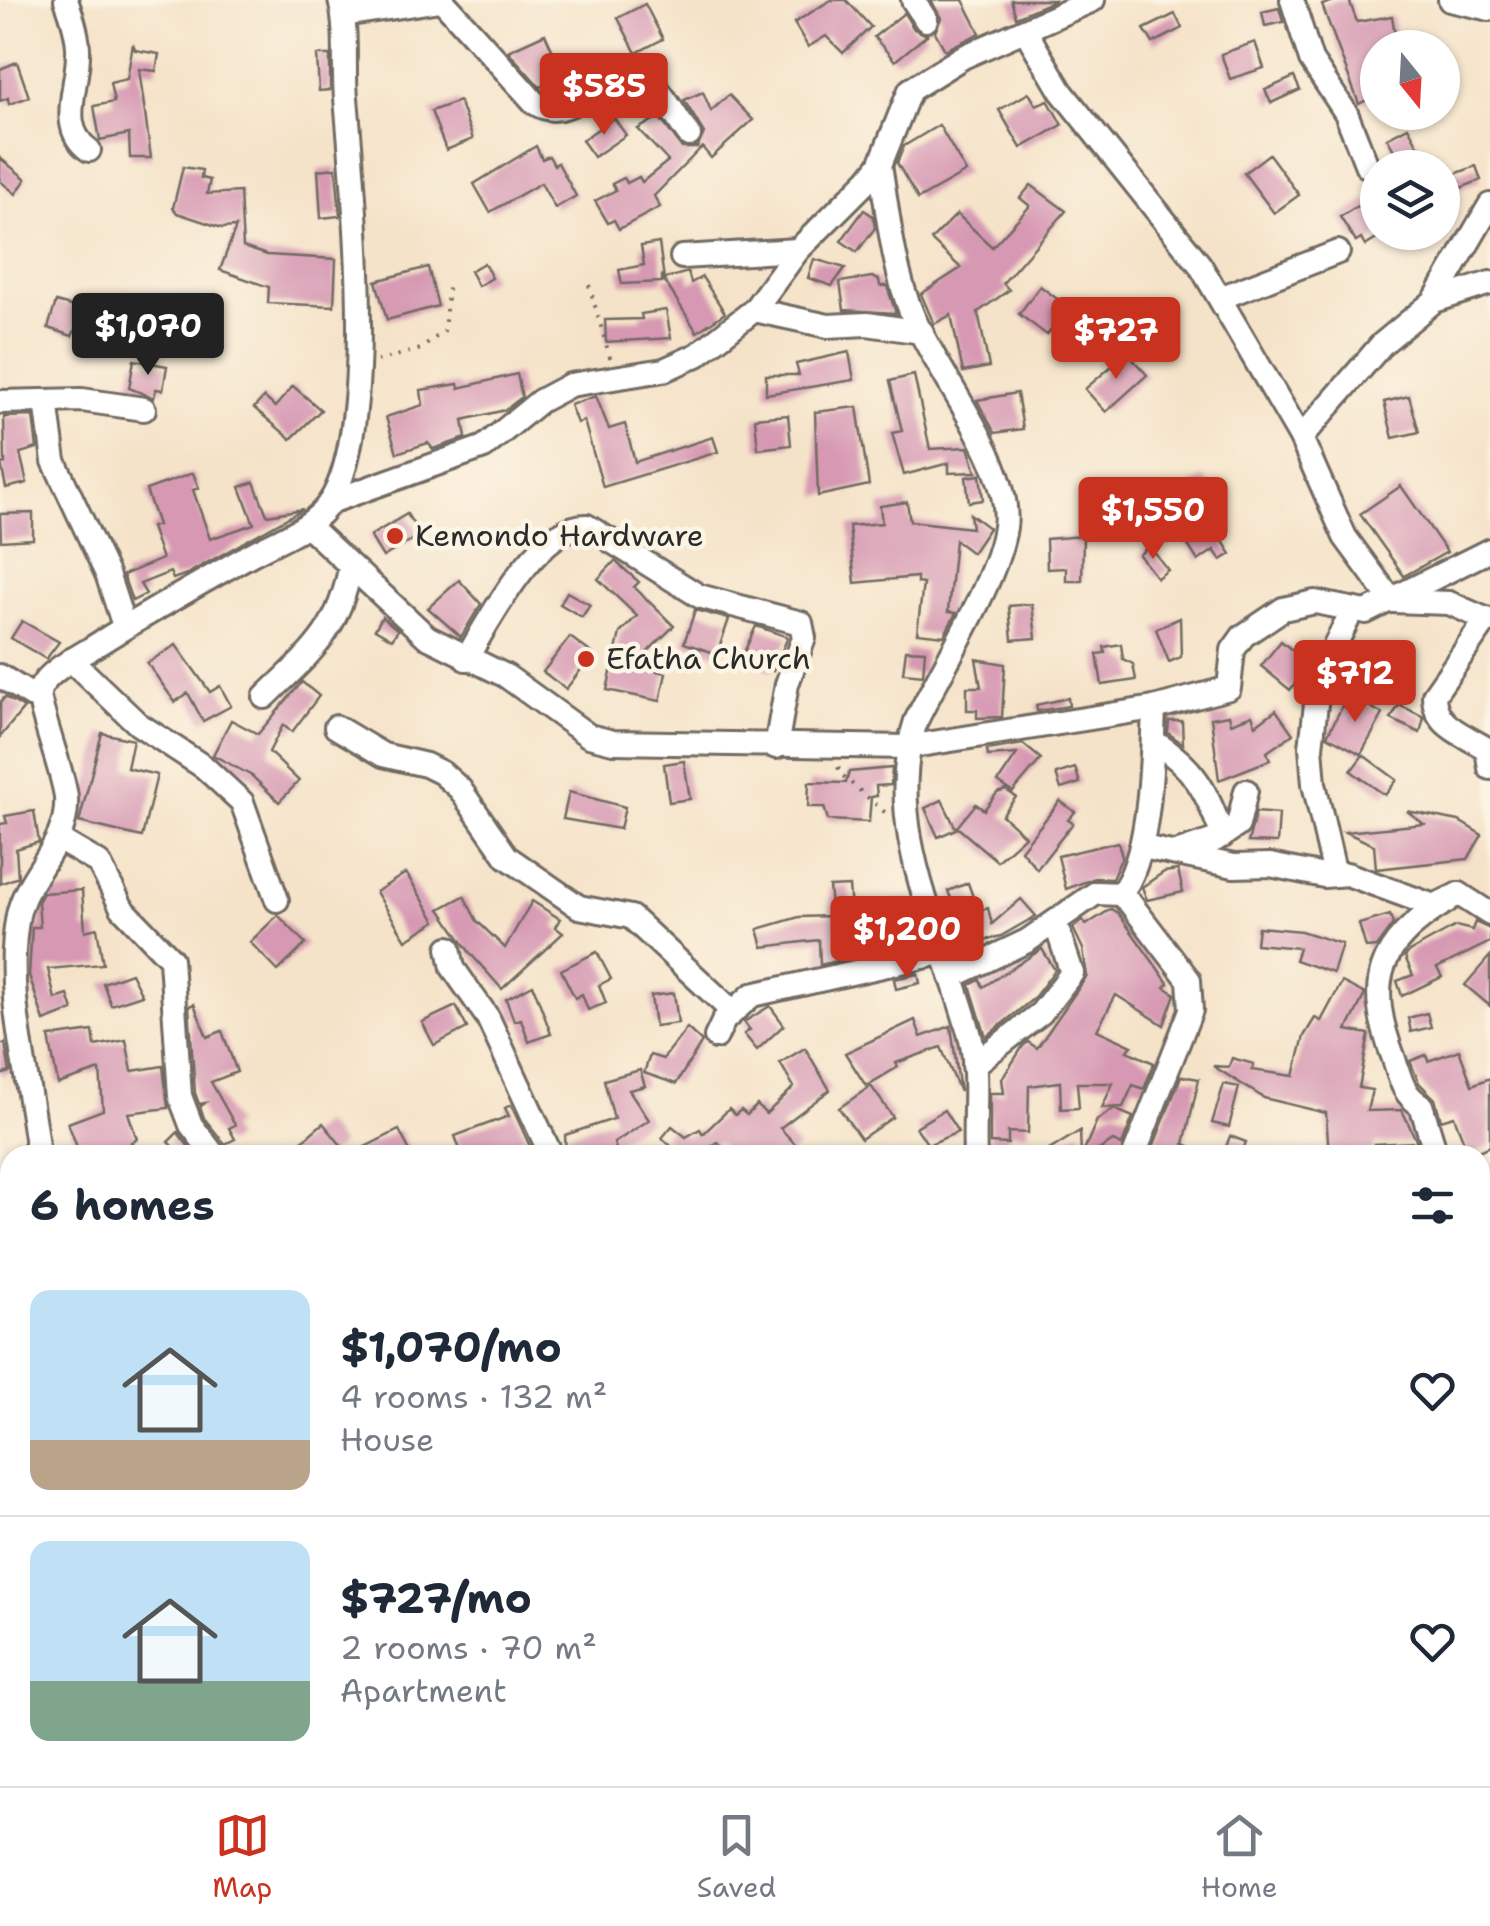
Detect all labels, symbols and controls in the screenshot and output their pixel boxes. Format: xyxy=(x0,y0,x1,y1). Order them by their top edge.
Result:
north arrow xyxy=(1360,30,1460,130)
map controls xyxy=(1360,30,1460,250)
pin: $585 xyxy=(545,53,663,138)
text: $585 xyxy=(562,64,646,107)
button: layers xyxy=(1360,150,1460,250)
pin: $1,070 xyxy=(67,293,229,378)
pin: $727 xyxy=(1057,297,1175,382)
text: $1,070 xyxy=(94,304,202,347)
text: $727 xyxy=(1073,308,1159,351)
pin: $1,550 xyxy=(1072,477,1234,562)
text: $1,550 xyxy=(1101,488,1205,531)
place label: Kemondo Hardware xyxy=(415,515,704,556)
marker: Kemondo Hardware xyxy=(384,525,406,547)
place label: Efatha Church xyxy=(606,638,811,679)
pin: $712 xyxy=(1296,640,1414,725)
marker: Efatha Church xyxy=(575,648,597,670)
text: $712 xyxy=(1316,651,1394,694)
pin: $1,200 xyxy=(826,896,988,981)
text: $1,200 xyxy=(853,907,961,950)
text: 6 homes xyxy=(30,1177,215,1233)
icon: filters xyxy=(1405,1178,1460,1233)
text: $1,070/mo xyxy=(340,1319,562,1375)
icon: home xyxy=(110,1330,230,1450)
icon: heart xyxy=(1405,1363,1460,1418)
text: 4 rooms · 132 m² xyxy=(340,1375,607,1418)
text: House xyxy=(340,1418,434,1461)
text: $727/mo xyxy=(340,1570,532,1626)
icon: home xyxy=(110,1581,230,1701)
icon: heart xyxy=(1405,1614,1460,1669)
text: 2 rooms · 70 m² xyxy=(340,1626,597,1669)
text: Apartment xyxy=(340,1669,507,1712)
tab: Map xyxy=(212,1808,272,1906)
tab: Saved xyxy=(697,1808,776,1906)
tab: Home xyxy=(1201,1808,1278,1906)

